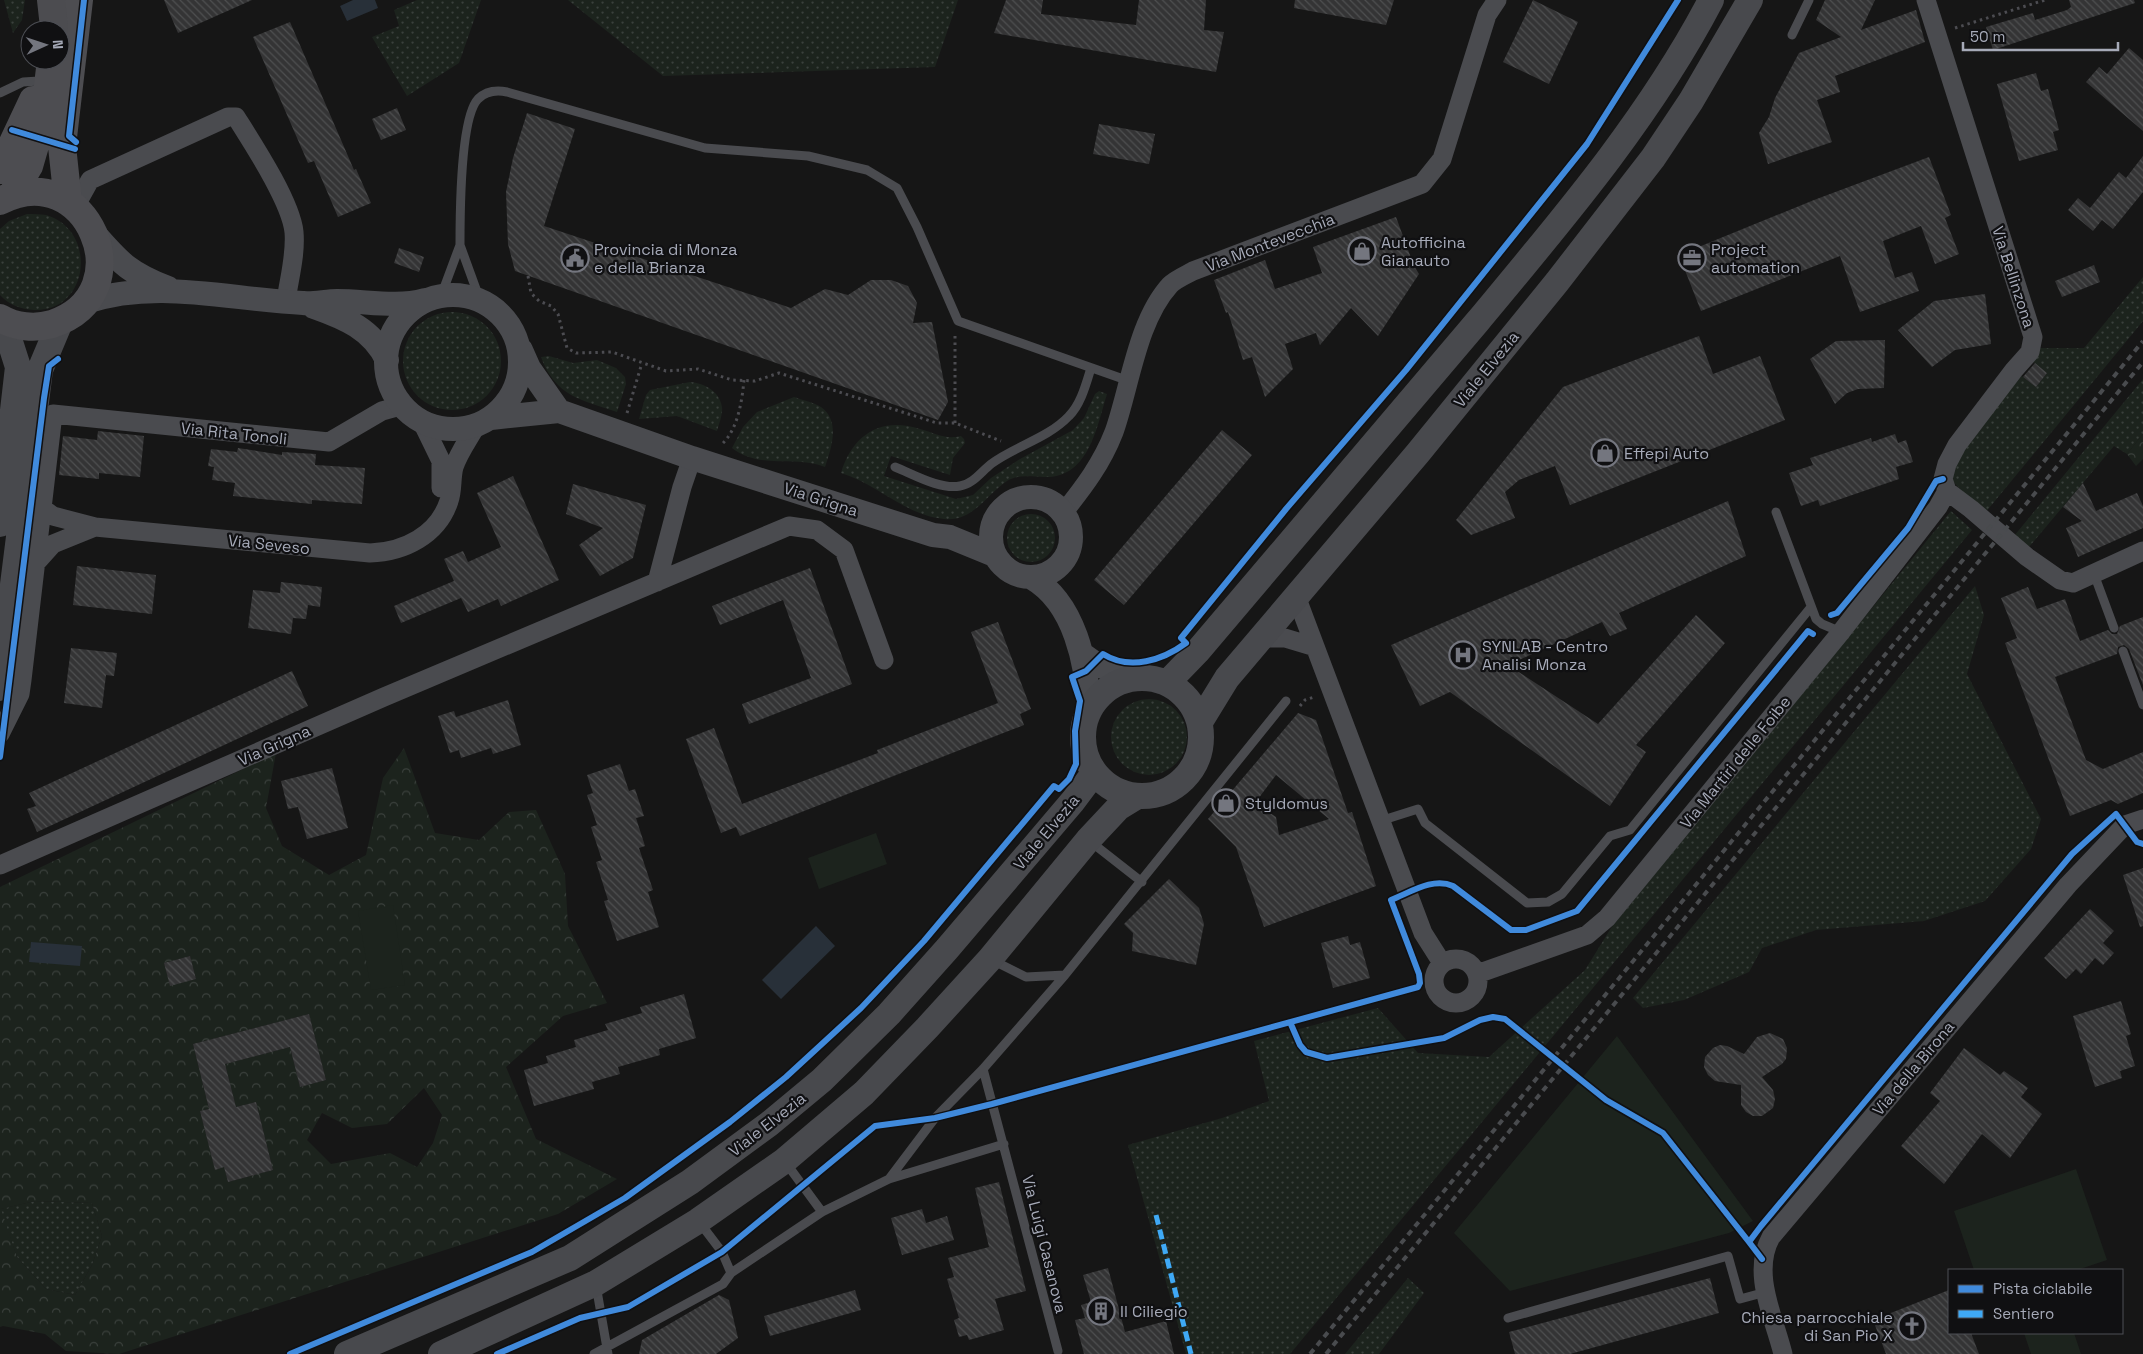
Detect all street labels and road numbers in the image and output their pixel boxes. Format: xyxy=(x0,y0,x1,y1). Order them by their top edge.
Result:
street label: Via Montevecchia xyxy=(1203,208,1338,277)
street label: Via Bellinzona xyxy=(1987,224,2040,331)
street label: Viale Elvezia xyxy=(1449,327,1524,412)
street label: Via Rita Tonoli xyxy=(180,417,288,450)
street label: Via Grigna xyxy=(781,478,861,521)
street label: Via Seveso xyxy=(227,530,311,559)
street label: Via Martiri delle Foibe xyxy=(1675,692,1795,833)
street label: Via Grigna xyxy=(235,720,314,771)
street label: Viale Elvezia xyxy=(1009,790,1084,874)
street label: Via della Birona xyxy=(1868,1017,1959,1120)
street label: Viale Elvezia xyxy=(724,1088,810,1161)
street label: Via Luigi Casanova xyxy=(1017,1173,1072,1315)

